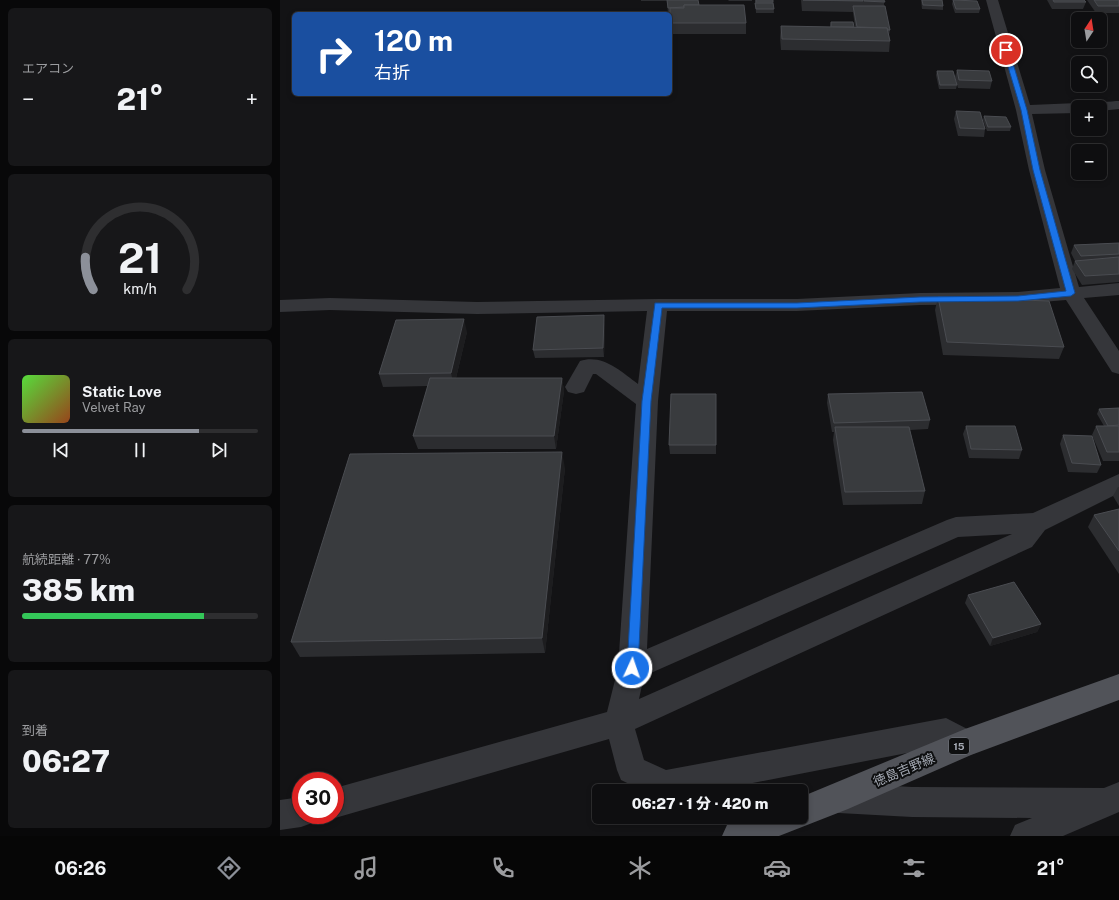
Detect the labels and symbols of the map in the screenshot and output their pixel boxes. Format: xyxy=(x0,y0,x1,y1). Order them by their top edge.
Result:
north arrow xyxy=(1071,12,1107,48)
pin xyxy=(989,33,1023,67)
position arrow xyxy=(611,647,653,689)
road number: 15 xyxy=(949,738,969,754)
street label: 徳島吉野線 xyxy=(871,750,937,790)
speed limit sign: 30 xyxy=(292,772,344,824)

